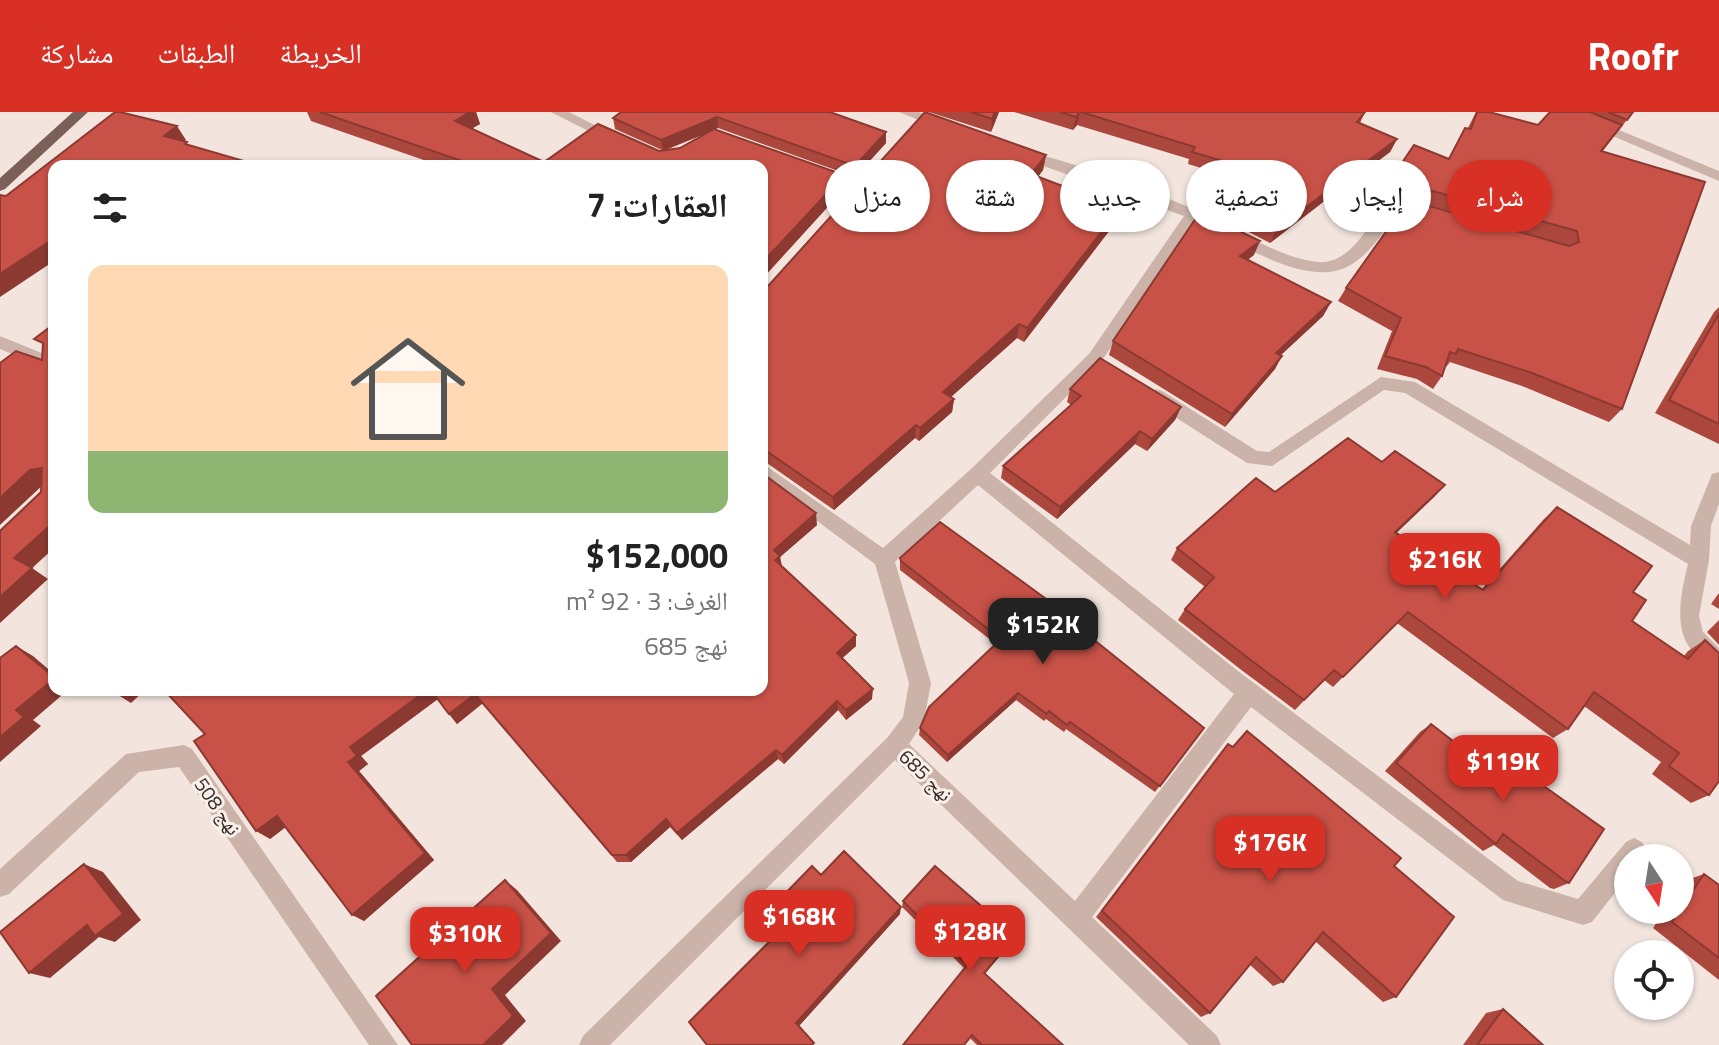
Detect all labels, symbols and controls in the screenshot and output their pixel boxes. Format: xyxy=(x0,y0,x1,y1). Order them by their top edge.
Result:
text: Roofr xyxy=(1588,27,1679,85)
text: مشاركة xyxy=(40,31,114,74)
text: الطبقات xyxy=(158,31,235,74)
text: الخريطة xyxy=(279,31,362,74)
chip: منزل xyxy=(825,160,930,232)
chip: شقة xyxy=(946,160,1044,232)
chip: جديد xyxy=(1060,160,1170,232)
chip: تصفية xyxy=(1186,160,1307,232)
chip: إيجار xyxy=(1323,160,1431,232)
chip: شراء xyxy=(1447,160,1552,232)
text: العقارات: 7 xyxy=(587,178,728,230)
icon: filters xyxy=(88,186,132,230)
icon: home xyxy=(336,317,480,461)
text: $152,000 xyxy=(586,529,728,581)
pin: $216K xyxy=(1389,533,1501,601)
text: $216K xyxy=(1408,539,1482,578)
text: الغرف: 3 · 92 m² xyxy=(566,581,728,620)
pin: $152K xyxy=(987,598,1099,666)
text: $152K xyxy=(1006,604,1080,643)
text: نهج 685 xyxy=(644,626,728,665)
pin: $119K xyxy=(1447,735,1559,803)
street label: نهج 685 xyxy=(892,741,960,809)
text: $119K xyxy=(1466,741,1540,780)
street label: نهج 508 xyxy=(187,771,249,841)
pin: $176K xyxy=(1214,816,1326,884)
text: $176K xyxy=(1233,822,1307,861)
north arrow xyxy=(1614,844,1694,924)
map controls xyxy=(1614,844,1694,1020)
pin: $168K xyxy=(743,890,855,958)
text: $168K xyxy=(762,896,836,935)
pin: $128K xyxy=(914,905,1026,973)
pin: $310K xyxy=(409,907,521,975)
text: $128K xyxy=(933,911,1007,950)
text: $310K xyxy=(428,913,502,952)
button: locate xyxy=(1614,940,1694,1020)

